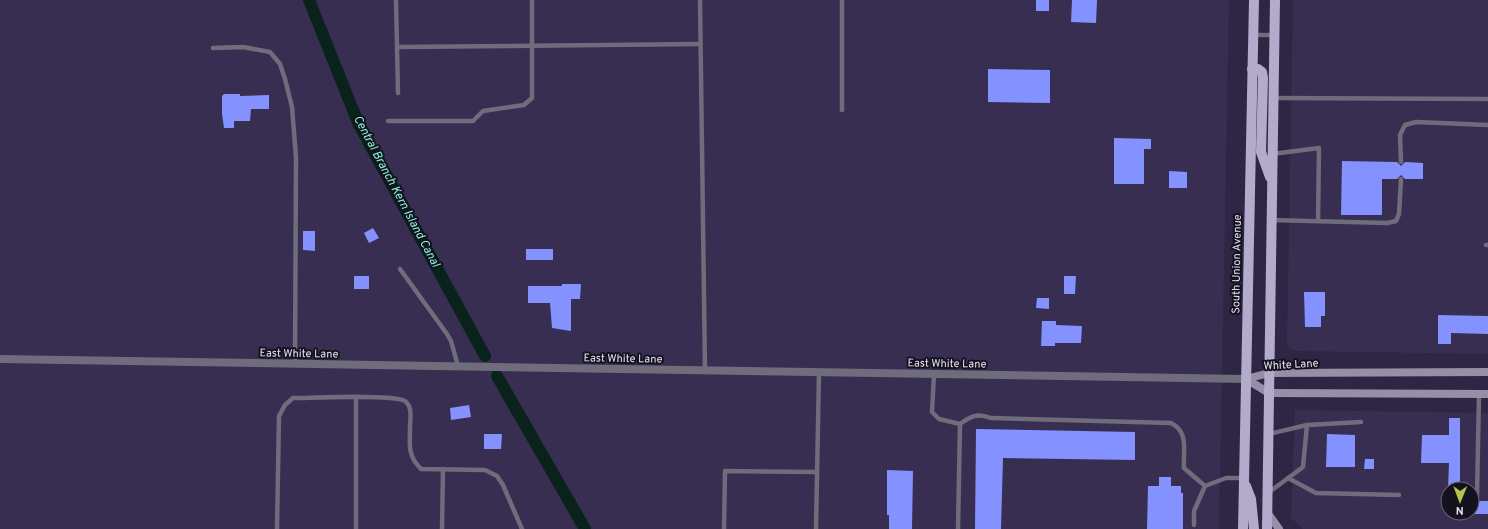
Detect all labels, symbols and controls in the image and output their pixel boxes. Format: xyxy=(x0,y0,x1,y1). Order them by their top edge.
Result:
water label: Central Branch Kern Island Canal xyxy=(349,113,443,271)
street label: South Union Avenue xyxy=(1229,214,1245,314)
street label: East White Lane xyxy=(259,346,339,362)
street label: East White Lane xyxy=(583,351,663,367)
street label: East White Lane xyxy=(907,356,987,372)
street label: White Lane xyxy=(1263,357,1319,373)
north arrow xyxy=(1440,481,1480,521)
text: N xyxy=(1456,503,1464,517)

